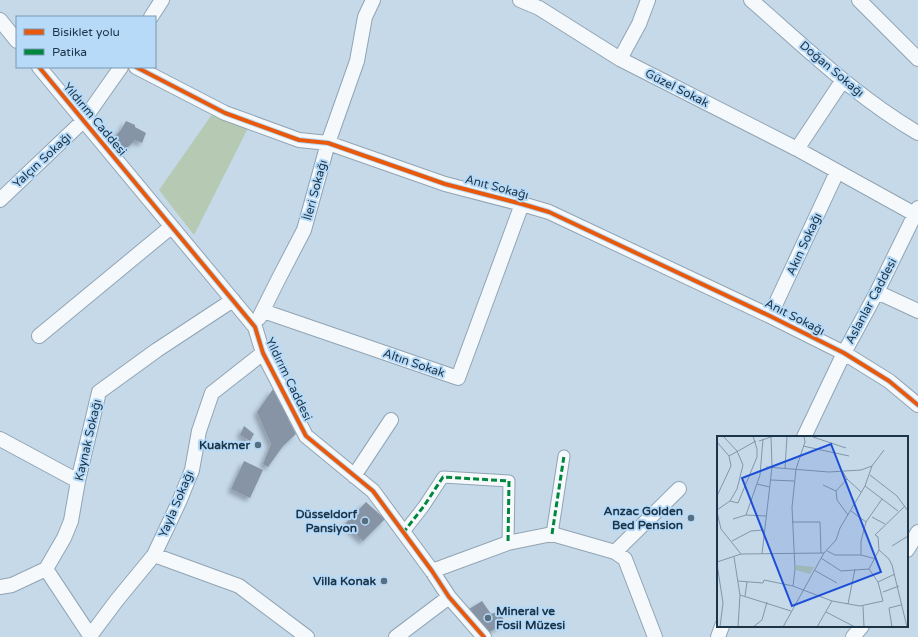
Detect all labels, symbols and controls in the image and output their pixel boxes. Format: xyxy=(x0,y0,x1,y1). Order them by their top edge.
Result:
legend xyxy=(16,16,156,68)
text: Bisiklet yolu xyxy=(52,25,120,39)
street label: Doğan Sokağı xyxy=(797,38,867,100)
text: Patika xyxy=(52,45,87,59)
street label: Güzel Sokak xyxy=(643,66,712,110)
street label: Yıldırım Caddesi xyxy=(60,80,130,158)
street label: Yalçın Sokağı xyxy=(10,129,74,191)
street label: İleri Sokağı xyxy=(300,158,330,222)
street label: Anıt Sokağı xyxy=(464,172,530,202)
street label: Akın Sokağı xyxy=(783,211,825,277)
street label: Aslanlar Caddesi xyxy=(843,256,899,346)
street label: Anıt Sokağı xyxy=(763,296,827,338)
street label: Yıldırım Caddesi xyxy=(263,335,315,423)
street label: Altın Sokak xyxy=(381,346,447,380)
street label: Kaynak Sokağı xyxy=(72,398,104,482)
inset map xyxy=(717,436,908,627)
place label: Kuakmer xyxy=(199,438,250,452)
marker: Kuakmer xyxy=(253,440,263,450)
street label: Yayla Sokağı xyxy=(156,469,196,539)
place label: Anzac Golden Bed Pension xyxy=(604,504,683,532)
place label: Düsseldorf Pansiyon xyxy=(295,507,357,536)
marker: Anzac Golden Bed Pension xyxy=(686,513,696,523)
marker: Düsseldorf Pansiyon xyxy=(360,516,370,526)
place label: Villa Konak xyxy=(313,574,376,588)
marker: Villa Konak xyxy=(379,576,389,586)
place label: Mineral ve Fosil Müzesi xyxy=(496,604,565,632)
marker: Mineral ve Fosil Müzesi xyxy=(483,613,493,623)

